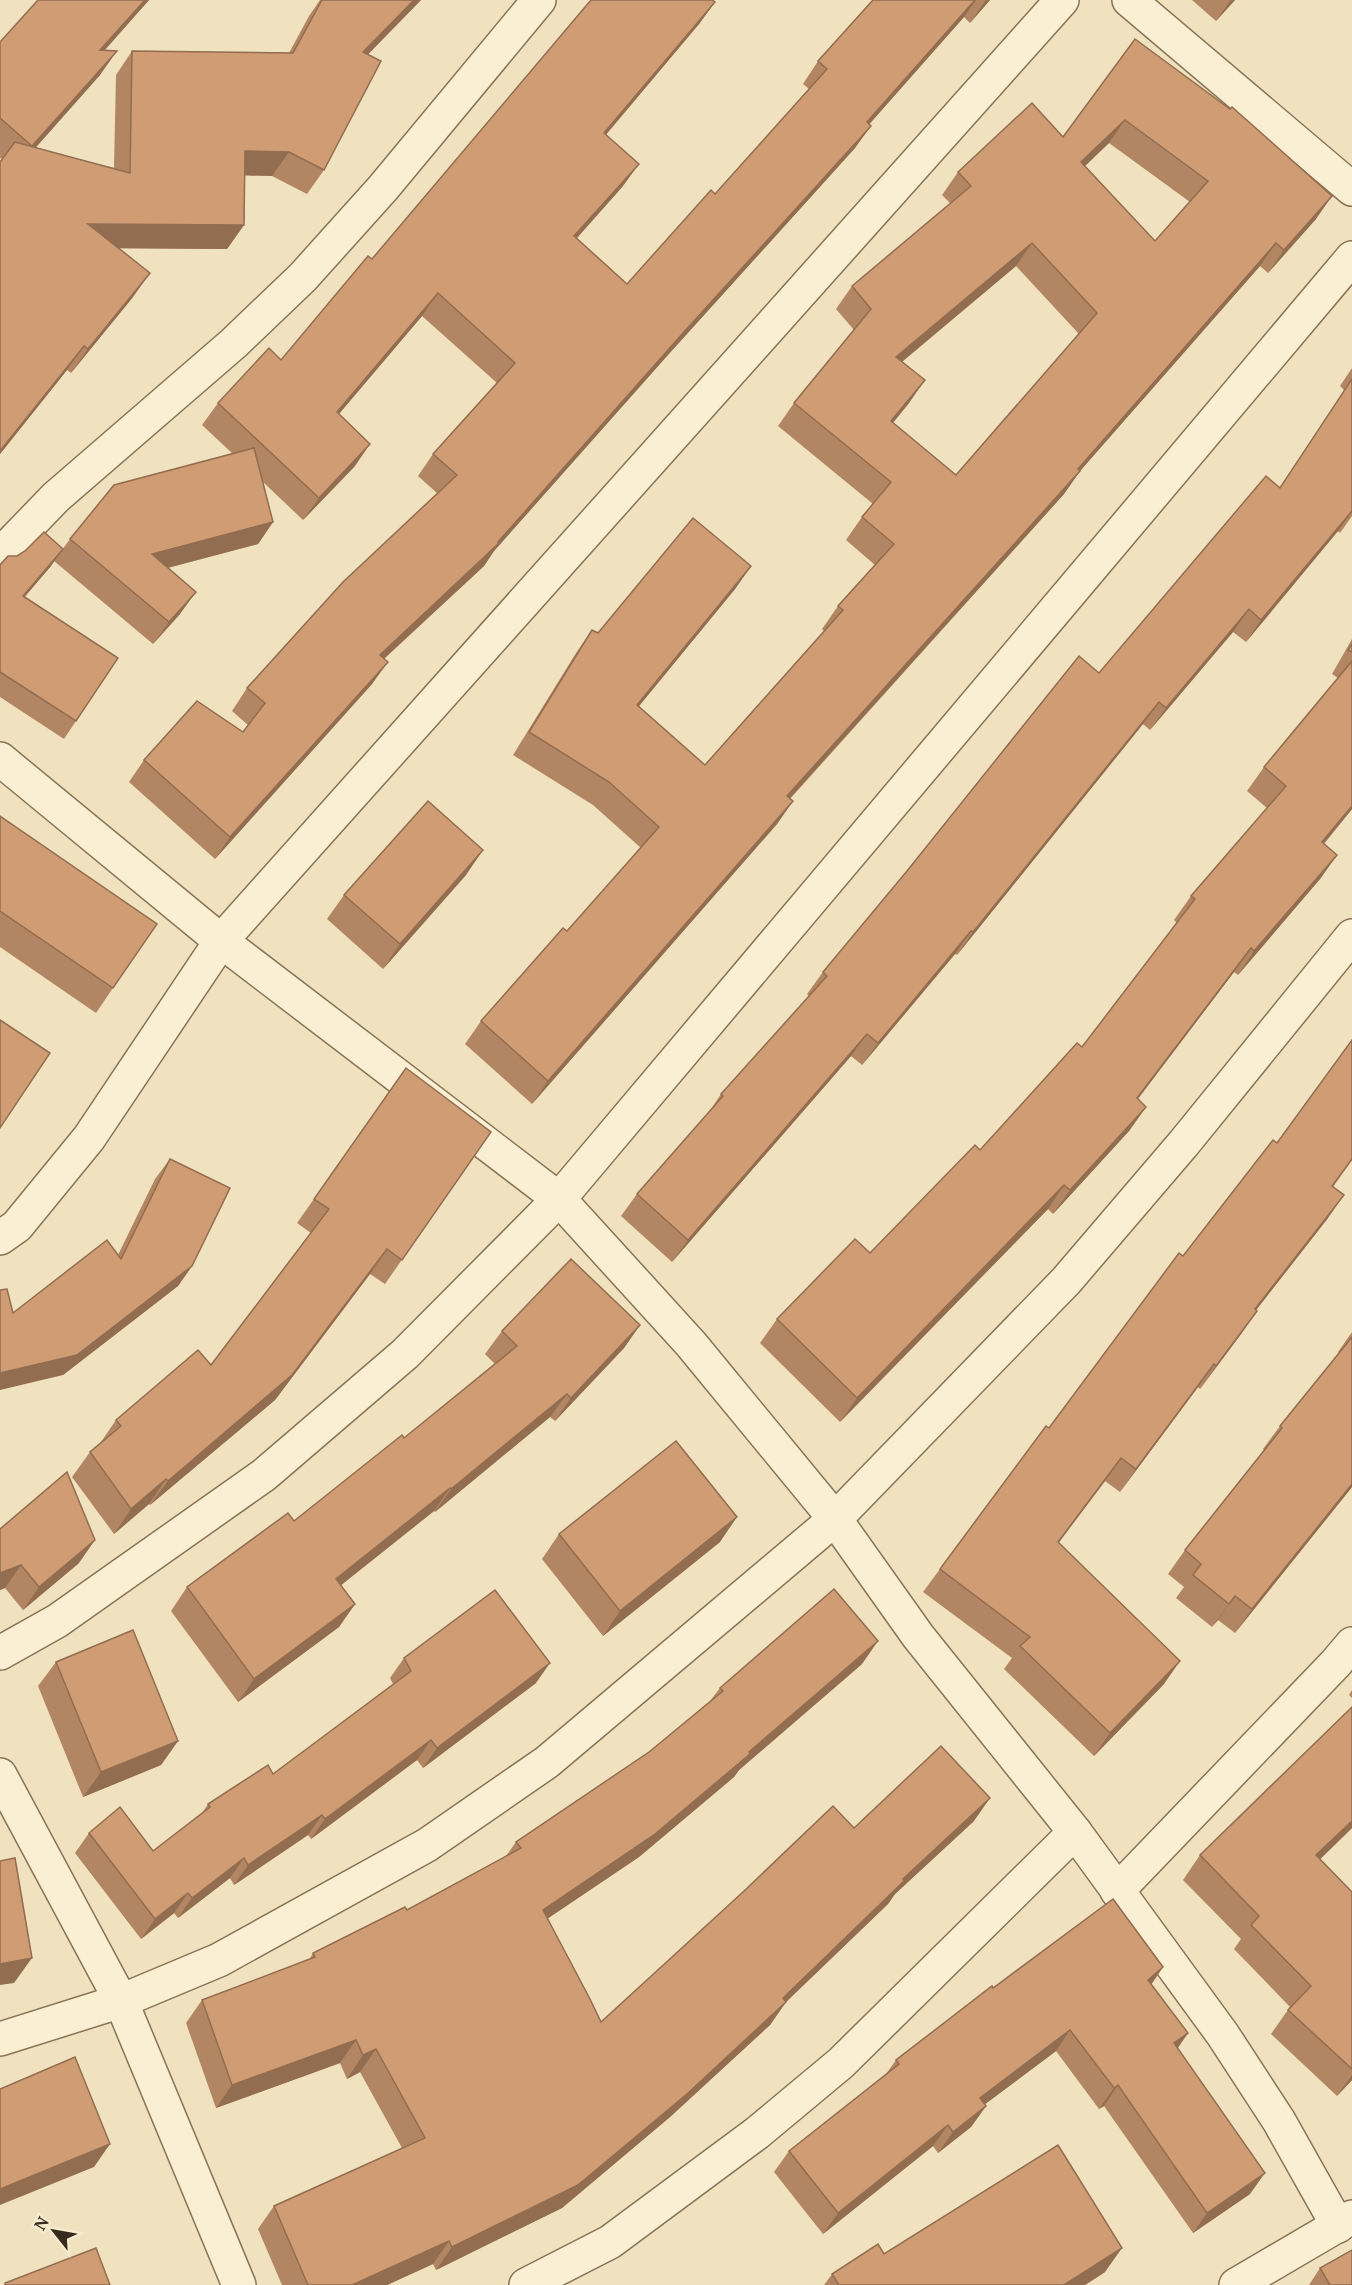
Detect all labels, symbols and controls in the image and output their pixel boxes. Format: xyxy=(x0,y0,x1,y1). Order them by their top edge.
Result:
north arrow xyxy=(24,2201,84,2261)
text: N xyxy=(29,2212,54,2234)

